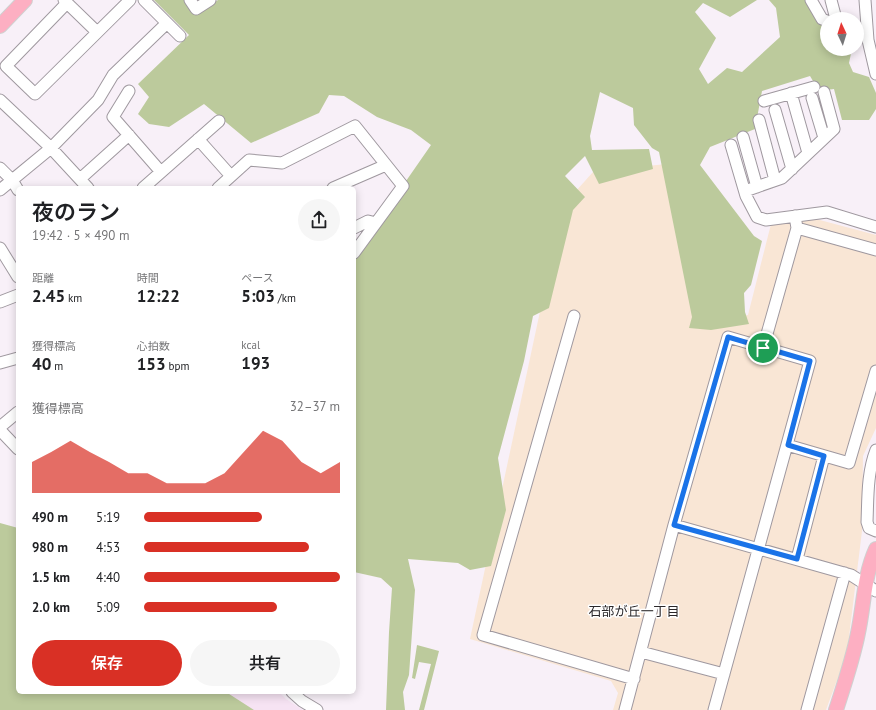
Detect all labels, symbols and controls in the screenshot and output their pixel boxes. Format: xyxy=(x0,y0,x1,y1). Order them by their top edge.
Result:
north arrow xyxy=(820,12,864,56)
map controls xyxy=(820,12,864,56)
text: 夜のラン xyxy=(32,198,120,226)
button: share xyxy=(298,199,340,241)
text: 19:42 · 5 × 490 m xyxy=(32,227,129,244)
text: 距離 xyxy=(32,271,54,285)
text: 時間 xyxy=(137,271,159,285)
text: ペース xyxy=(241,271,274,285)
text: 2.45 xyxy=(32,285,65,307)
text: 12:22 xyxy=(137,285,180,307)
text: 5:03 xyxy=(241,285,275,307)
text: km xyxy=(65,291,82,305)
text: /km xyxy=(275,291,296,305)
pin xyxy=(746,331,780,365)
icon: arrive xyxy=(752,337,774,359)
text: kcal xyxy=(241,338,260,352)
text: 獲得標高 xyxy=(32,339,76,353)
text: 心拍数 xyxy=(137,339,170,353)
text: 193 xyxy=(241,352,270,374)
text: 40 xyxy=(32,353,51,375)
text: 153 xyxy=(137,353,166,375)
text: m xyxy=(51,359,63,373)
text: bpm xyxy=(166,359,189,373)
text: 32–37 m xyxy=(290,398,340,415)
text: 獲得標高 xyxy=(32,400,84,417)
text: 490 m xyxy=(32,509,68,526)
text: 5:19 xyxy=(96,509,120,526)
text: 980 m xyxy=(32,539,68,556)
text: 4:53 xyxy=(96,539,120,556)
text: 1.5 km xyxy=(32,569,70,586)
text: 4:40 xyxy=(96,569,120,586)
text: 2.0 km xyxy=(32,599,70,616)
text: 5:09 xyxy=(96,599,120,616)
district label: 石部が丘一丁目 xyxy=(588,603,680,620)
button: 保存 xyxy=(32,640,182,686)
button: 共有 xyxy=(190,640,340,686)

